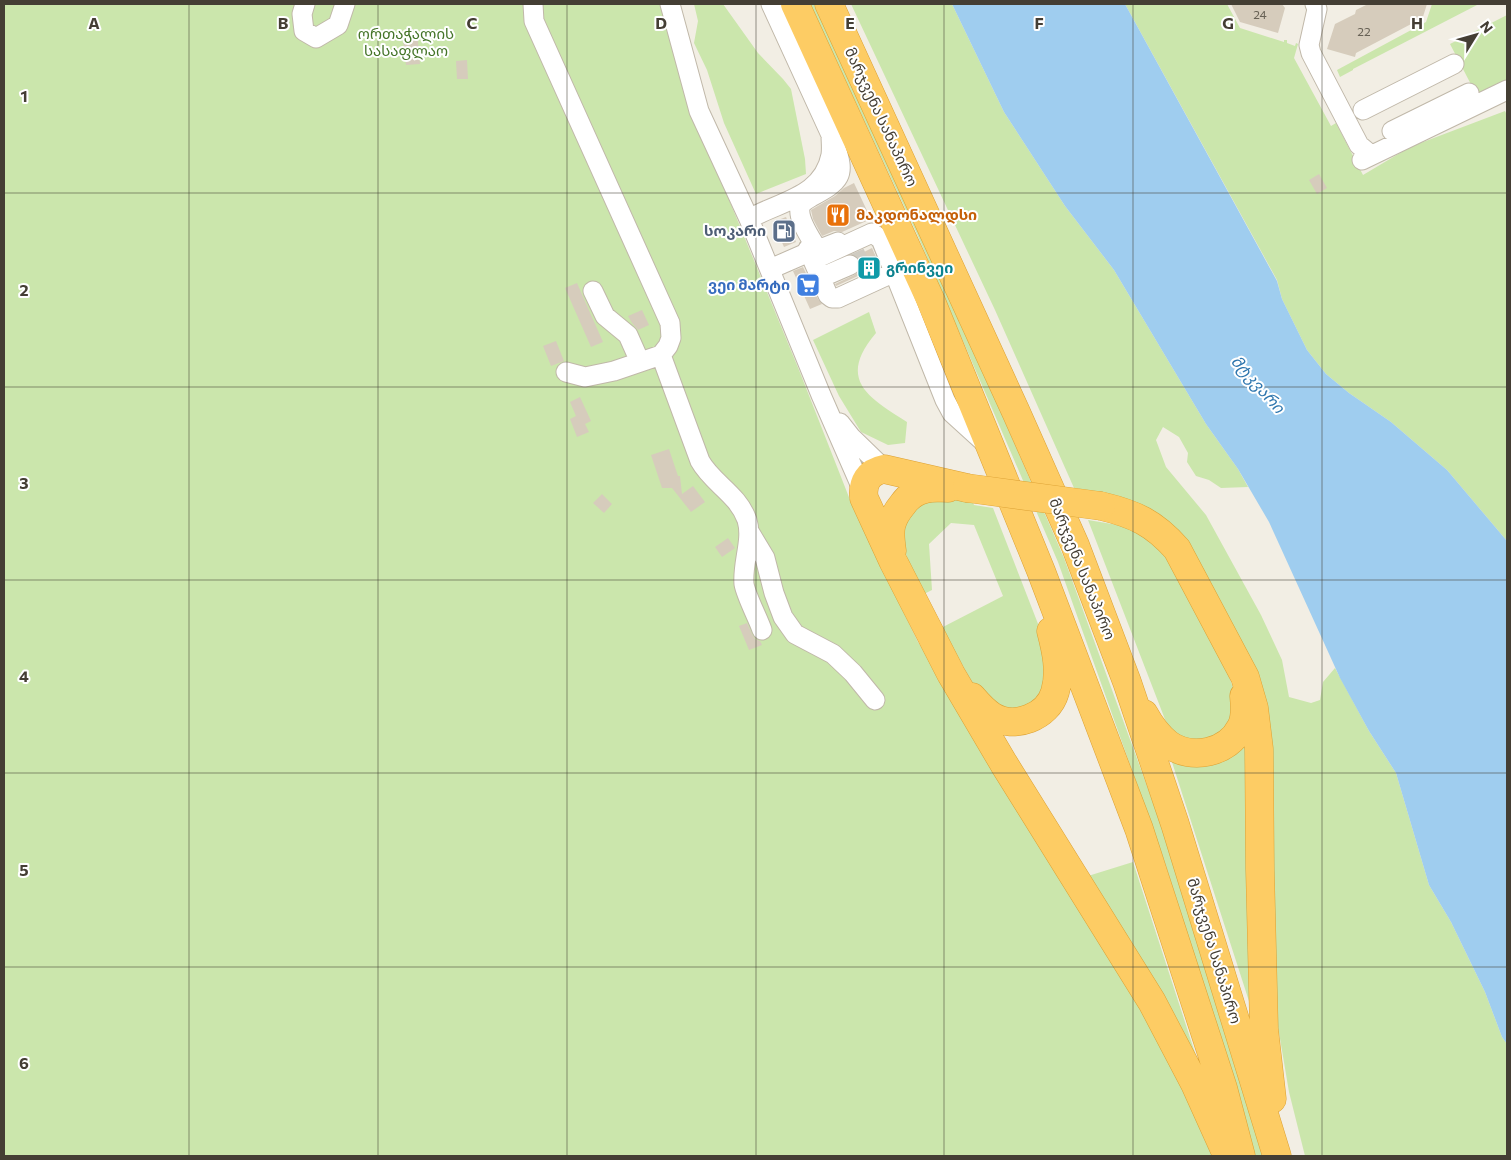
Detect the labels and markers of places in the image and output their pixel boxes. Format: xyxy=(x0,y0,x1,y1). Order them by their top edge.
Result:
restaurant icon: მაკდონალდსი xyxy=(825,202,851,228)
place label: მაკდონალდსი xyxy=(856,205,977,224)
fuel station icon: სოკარი xyxy=(771,218,797,244)
place label: სოკარი xyxy=(704,221,766,240)
building icon: გრინვეი xyxy=(856,255,882,281)
place label: გრინვეი xyxy=(886,258,953,277)
supermarket icon: ვეი მარტი xyxy=(795,272,821,298)
place label: ვეი მარტი xyxy=(708,275,790,294)

